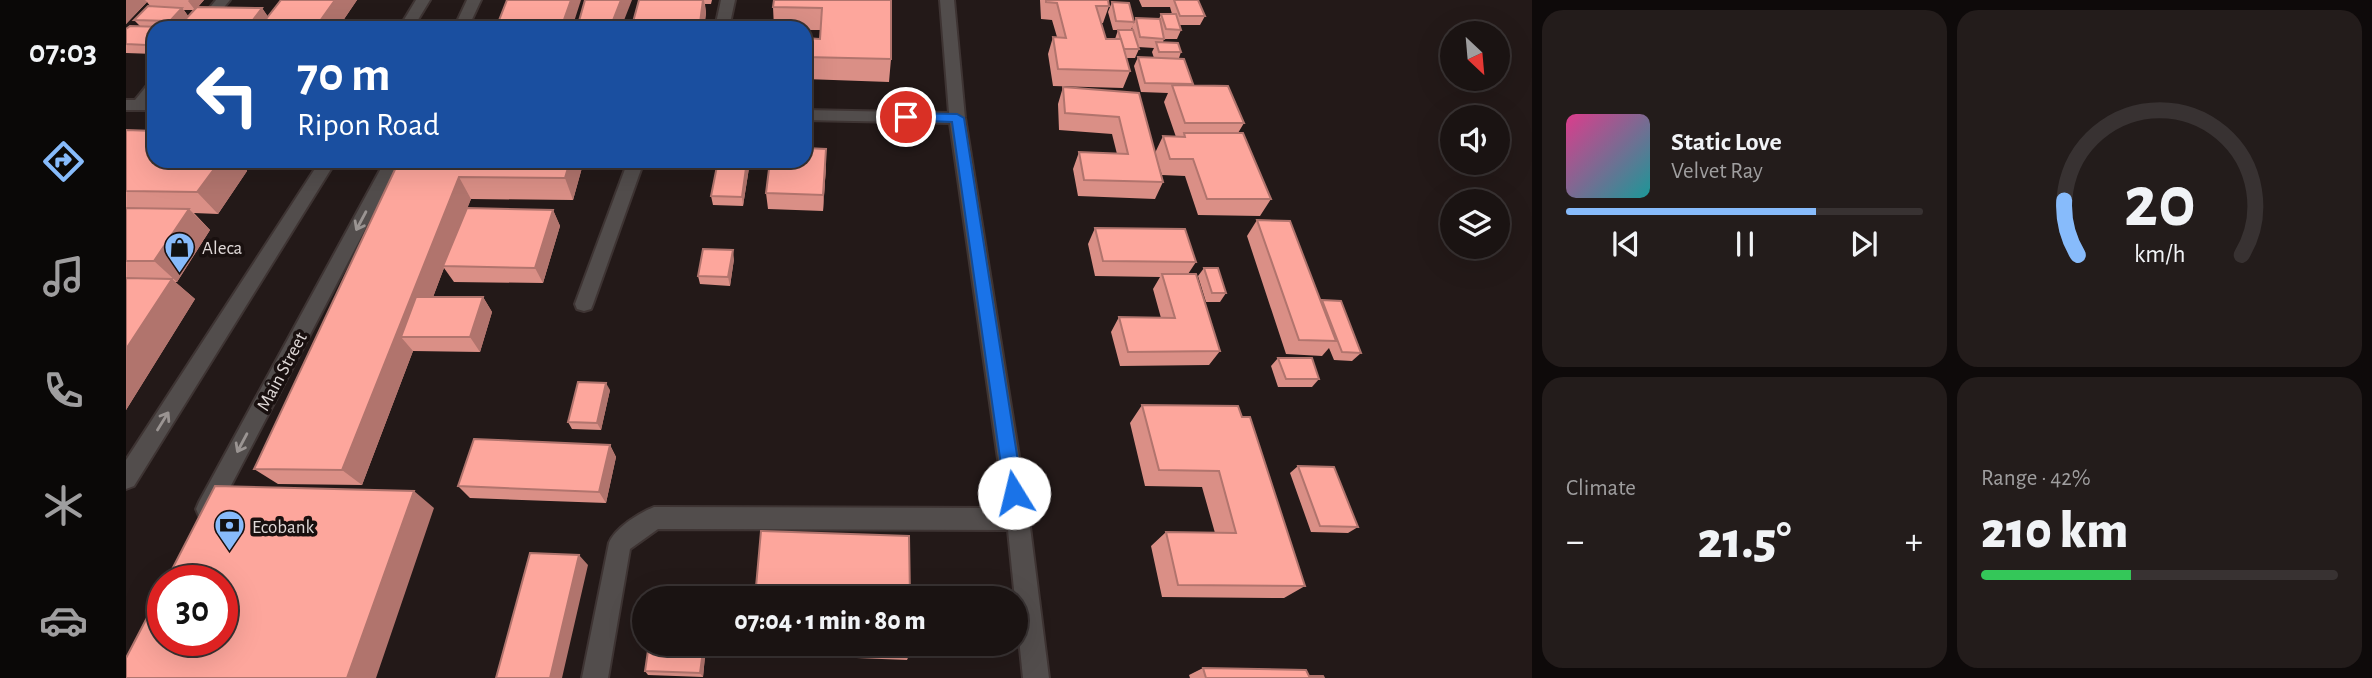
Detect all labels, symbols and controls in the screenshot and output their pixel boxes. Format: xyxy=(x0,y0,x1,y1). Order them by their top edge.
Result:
north arrow xyxy=(1440,21,1510,91)
map controls xyxy=(1440,21,1510,259)
text: 07:03 xyxy=(29,36,97,68)
icon: left xyxy=(182,49,273,140)
text: 70 m xyxy=(297,51,391,100)
pin xyxy=(876,87,936,147)
icon: arrive xyxy=(887,98,925,136)
button: sound xyxy=(1440,105,1510,175)
text: Ripon Road xyxy=(297,109,440,141)
text: Static Love xyxy=(1671,129,1782,155)
icon: directions xyxy=(39,137,88,186)
text: Velvet Ray xyxy=(1671,160,1763,183)
text: 20 xyxy=(2123,167,2196,240)
button: layers xyxy=(1440,189,1510,259)
one-way arrow xyxy=(354,210,367,231)
icon: previous xyxy=(1607,225,1645,263)
icon: pause xyxy=(1726,225,1764,263)
icon: next xyxy=(1845,225,1883,263)
shop icon: Aleca xyxy=(162,230,196,274)
place label: Aleca xyxy=(202,239,243,258)
text: km/h xyxy=(2134,242,2185,267)
icon: music xyxy=(39,252,88,301)
street label: Main Street xyxy=(254,329,311,414)
icon: phone xyxy=(39,366,88,415)
one-way arrow xyxy=(155,412,170,431)
one-way arrow xyxy=(235,433,249,453)
position arrow xyxy=(977,456,1051,530)
text: Range · 42% xyxy=(1981,467,2091,490)
text: Climate xyxy=(1566,477,1636,500)
icon: climate xyxy=(39,481,88,530)
text: 210 km xyxy=(1981,505,2128,557)
bank icon: Ecobank xyxy=(212,509,246,553)
text: 21.5° xyxy=(1698,515,1791,567)
place label: Ecobank xyxy=(252,518,314,537)
text: − xyxy=(1566,523,1584,561)
text: + xyxy=(1905,523,1923,561)
speed limit sign: 30 xyxy=(147,565,238,656)
icon: car xyxy=(39,596,88,645)
text: 07:04 · 1 min · 80 m xyxy=(734,608,926,634)

